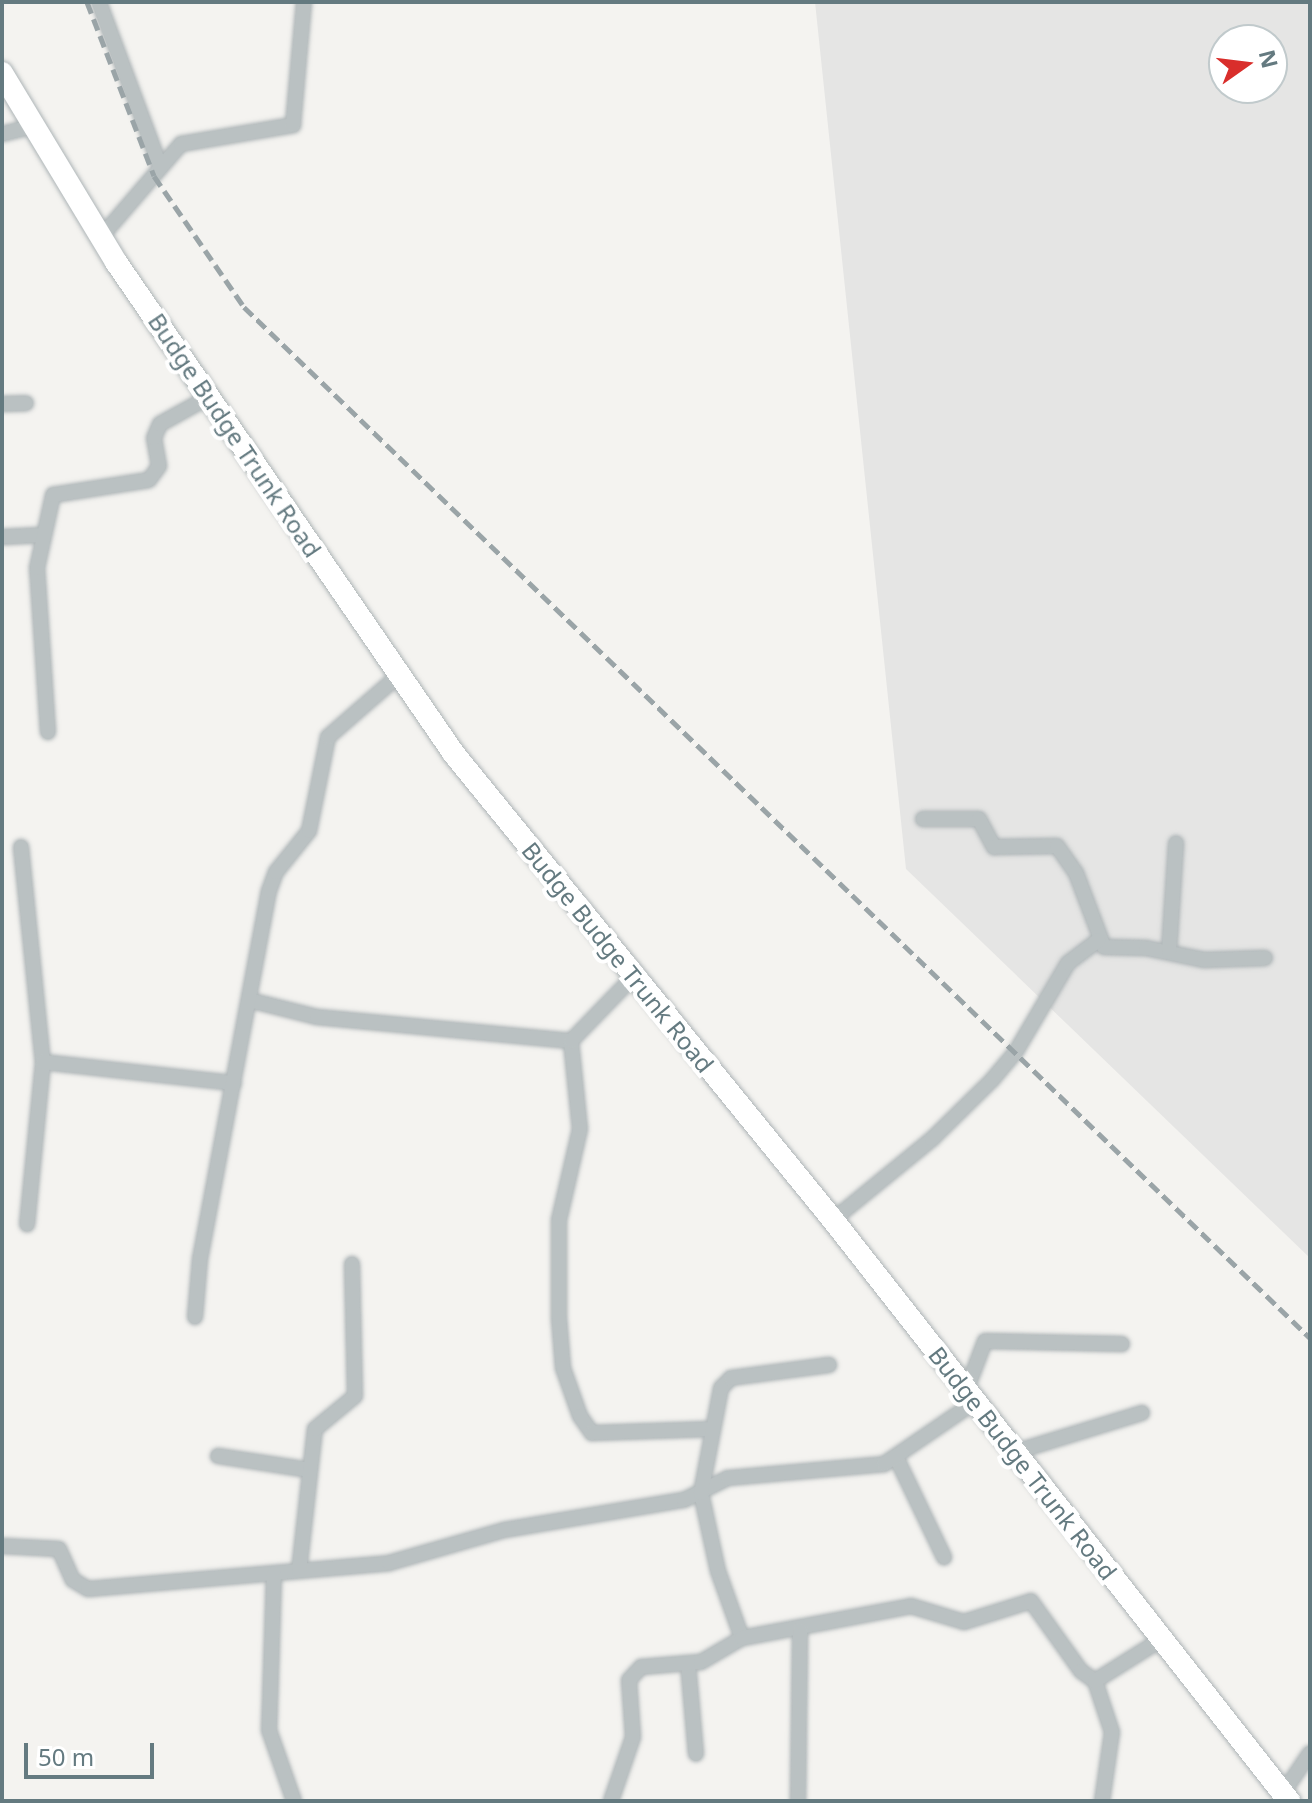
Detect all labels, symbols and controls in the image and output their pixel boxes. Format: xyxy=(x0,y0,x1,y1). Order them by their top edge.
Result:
north arrow xyxy=(1208,24,1288,104)
text: N xyxy=(1253,46,1286,71)
street label: Budge Budge Trunk Road xyxy=(143,308,327,562)
street label: Budge Budge Trunk Road xyxy=(516,836,720,1078)
street label: Budge Budge Trunk Road xyxy=(923,1341,1123,1585)
scale bar xyxy=(28,1727,158,1777)
text: 50 m xyxy=(38,1740,94,1773)

